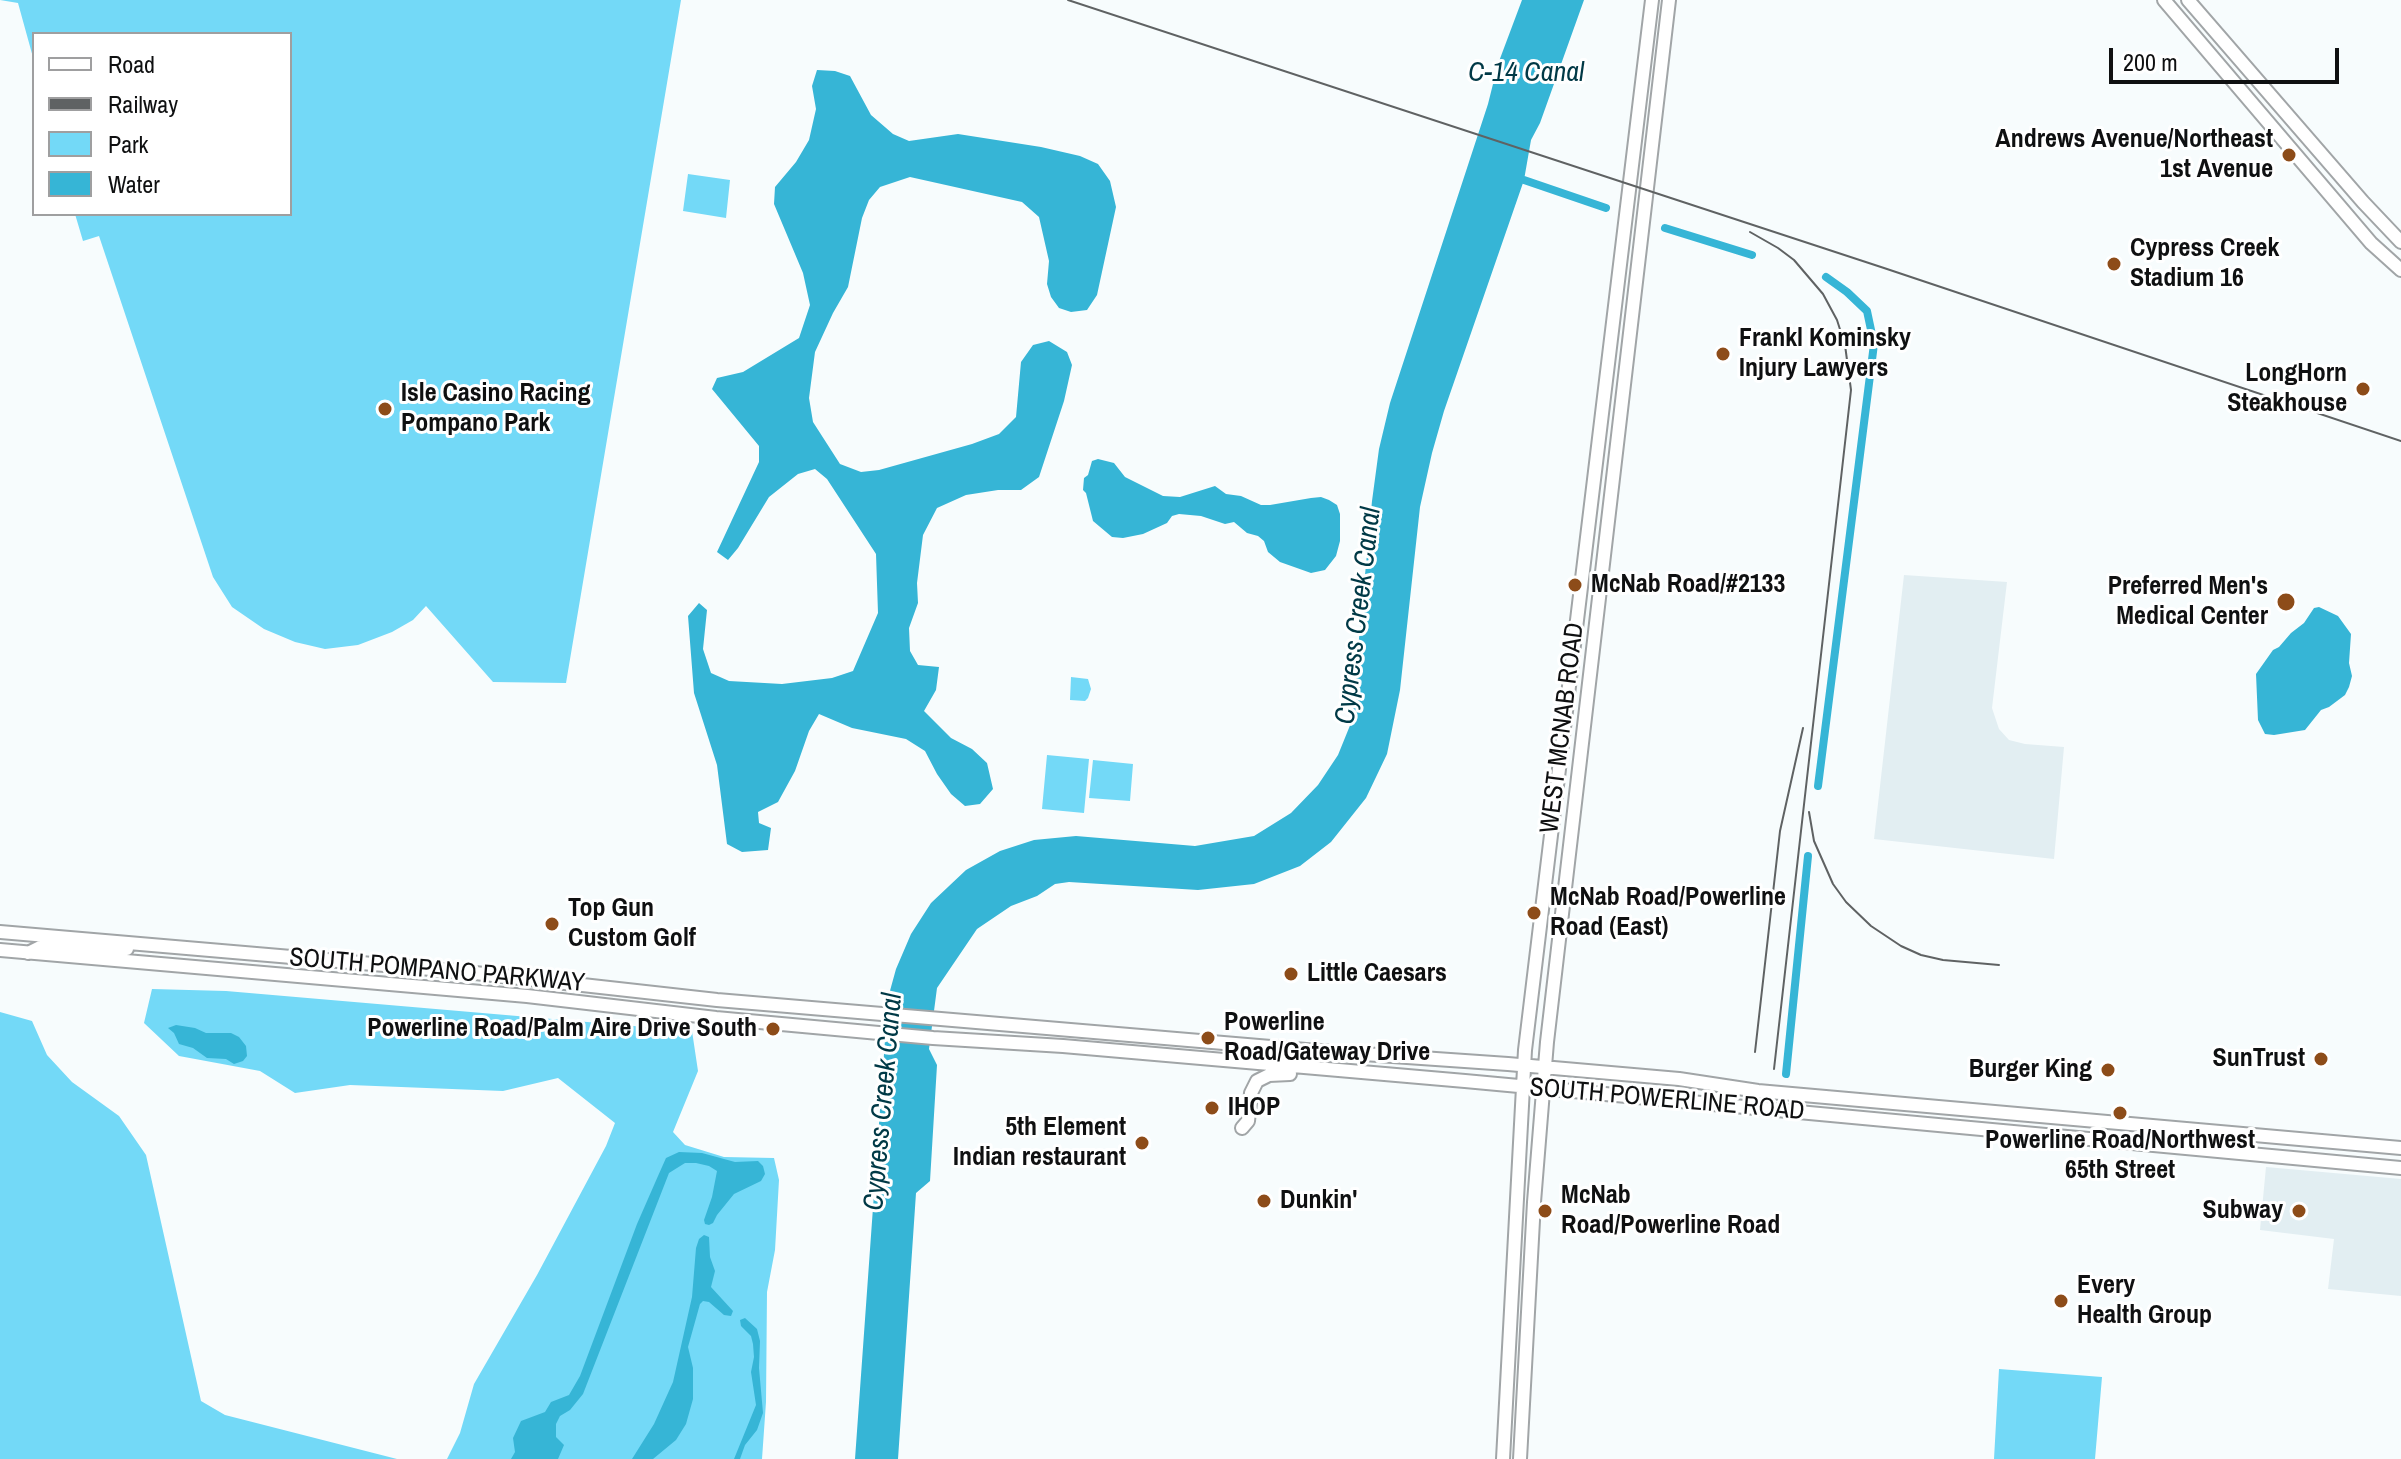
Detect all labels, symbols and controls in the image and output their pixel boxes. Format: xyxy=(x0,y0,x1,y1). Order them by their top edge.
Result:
legend xyxy=(32,32,292,216)
scale bar xyxy=(2113,32,2343,82)
text: 200 m xyxy=(2123,46,2178,78)
text: Road xyxy=(108,48,155,80)
water label: C-14 Canal xyxy=(1468,56,1584,90)
text: Railway xyxy=(108,88,178,120)
place label: Andrews Avenue/Northeast 1st Avenue xyxy=(1995,124,2273,186)
text: Park xyxy=(108,128,148,160)
marker: Andrews Avenue/Northeast 1st Avenue xyxy=(2280,146,2298,164)
text: Water xyxy=(108,168,160,200)
place label: Cypress Creek Stadium 16 xyxy=(2130,233,2279,294)
marker: Cypress Creek Stadium 16 xyxy=(2105,255,2123,273)
place label: Frankl Kominsky Injury Lawyers xyxy=(1739,323,1911,384)
marker: Frankl Kominsky Injury Lawyers xyxy=(1714,345,1732,363)
place label: LongHorn Steakhouse xyxy=(2227,358,2347,420)
place label: Isle Casino Racing Pompano Park xyxy=(401,378,591,440)
marker: LongHorn Steakhouse xyxy=(2354,380,2372,398)
marker: Isle Casino Racing Pompano Park xyxy=(376,400,394,418)
water label: Cypress Creek Canal xyxy=(1329,506,1389,726)
place label: McNab Road/#2133 xyxy=(1591,569,1785,601)
place label: Preferred Men's Medical Center xyxy=(2108,571,2268,632)
marker: McNab Road/#2133 xyxy=(1566,576,1584,594)
marker: Preferred Men's Medical Center xyxy=(2275,591,2297,613)
street label: WEST MCNAB ROAD xyxy=(1535,621,1591,835)
place label: McNab Road/Powerline Road (East) xyxy=(1550,882,1786,944)
place label: Top Gun Custom Golf xyxy=(568,893,696,954)
marker: McNab Road/Powerline Road (East) xyxy=(1525,904,1543,922)
marker: Top Gun Custom Golf xyxy=(543,915,561,933)
street label: SOUTH POMPANO PARKWAY xyxy=(288,943,586,999)
place label: Little Caesars xyxy=(1307,958,1447,990)
marker: Little Caesars xyxy=(1282,965,1300,983)
water label: Cypress Creek Canal xyxy=(858,992,910,1212)
place label: Powerline Road/Gateway Drive xyxy=(1224,1007,1430,1068)
place label: Powerline Road/Palm Aire Drive South xyxy=(367,1013,757,1045)
marker: Powerline Road/Palm Aire Drive South xyxy=(764,1020,782,1038)
marker: Powerline Road/Gateway Drive xyxy=(1199,1029,1217,1047)
place label: SunTrust xyxy=(2213,1043,2305,1075)
marker: SunTrust xyxy=(2312,1050,2330,1068)
place label: Burger King xyxy=(1969,1054,2092,1086)
marker: Burger King xyxy=(2099,1061,2117,1079)
street label: SOUTH POWERLINE ROAD xyxy=(1528,1072,1806,1128)
place label: IHOP xyxy=(1228,1092,1280,1124)
marker: IHOP xyxy=(1203,1099,1221,1117)
marker: Powerline Road/Northwest 65th Street xyxy=(2111,1104,2129,1122)
place label: 5th Element Indian restaurant xyxy=(953,1112,1126,1174)
place label: Powerline Road/Northwest 65th Street xyxy=(1985,1125,2255,1186)
marker: 5th Element Indian restaurant xyxy=(1133,1134,1151,1152)
place label: McNab Road/Powerline Road xyxy=(1561,1180,1780,1242)
place label: Dunkin' xyxy=(1280,1185,1357,1217)
marker: Dunkin' xyxy=(1255,1192,1273,1210)
place label: Subway xyxy=(2202,1195,2283,1227)
marker: McNab Road/Powerline Road xyxy=(1536,1202,1554,1220)
marker: Subway xyxy=(2290,1202,2308,1220)
place label: Every Health Group xyxy=(2077,1270,2212,1332)
marker: Every Health Group xyxy=(2052,1292,2070,1310)

